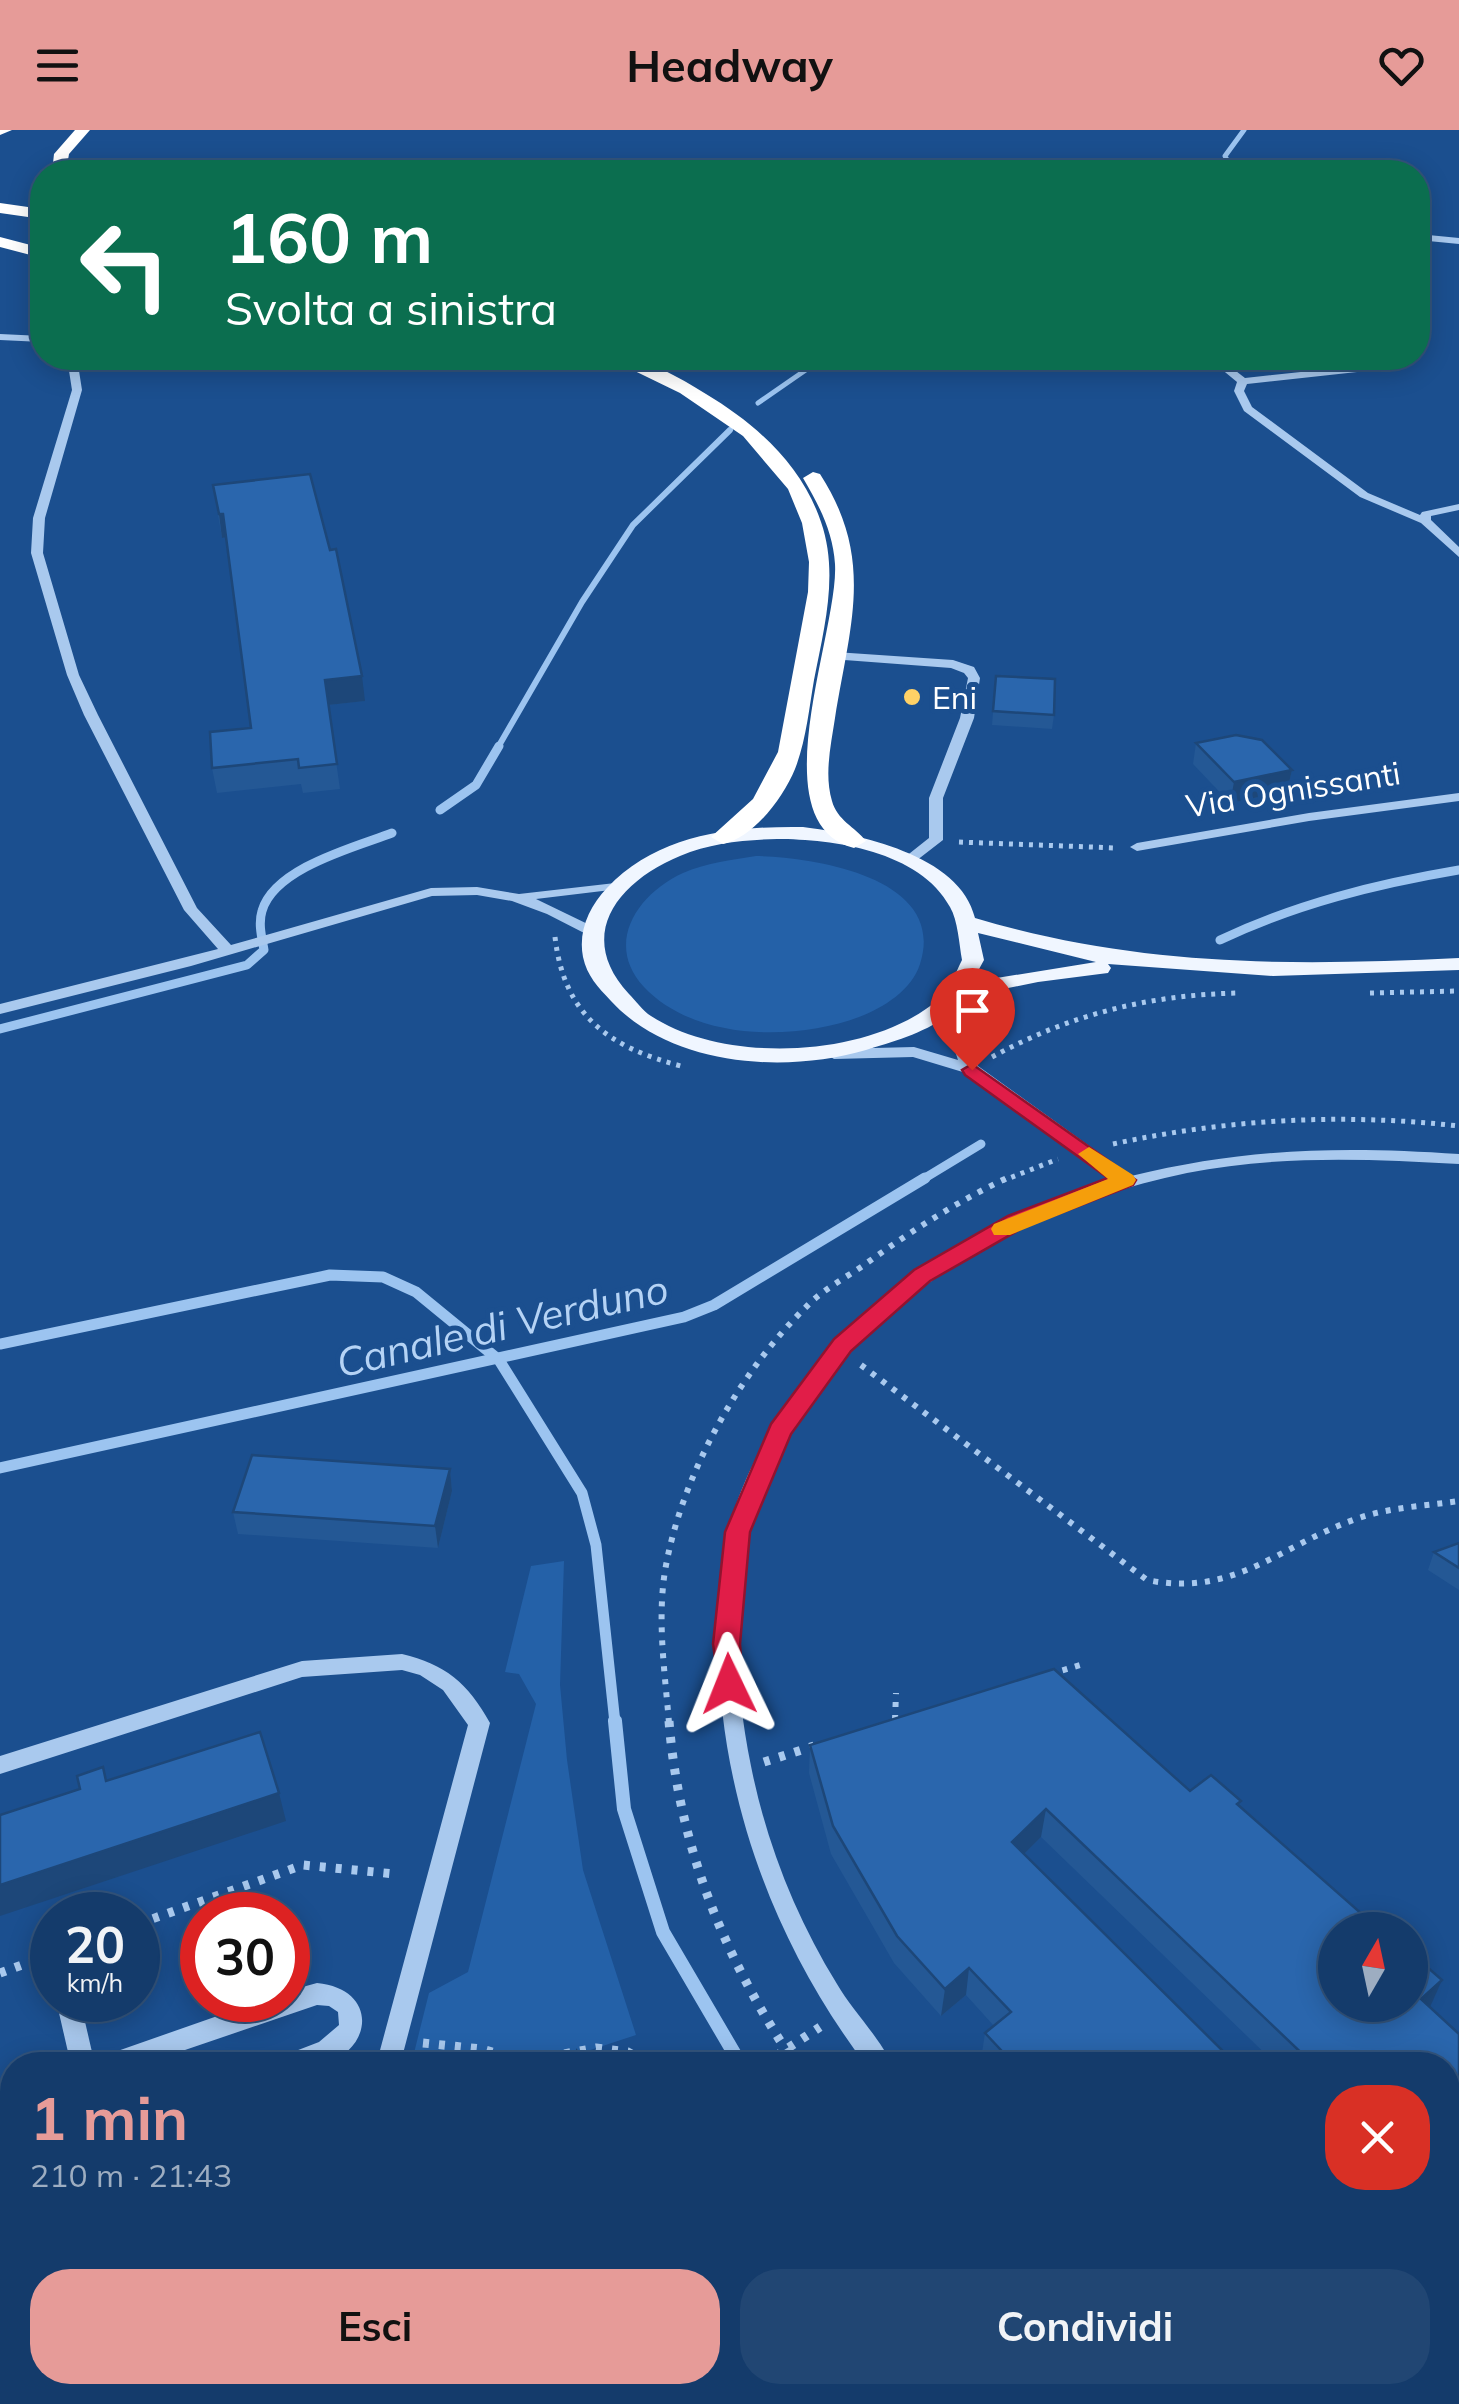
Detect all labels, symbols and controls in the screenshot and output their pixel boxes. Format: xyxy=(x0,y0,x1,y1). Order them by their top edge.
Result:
text: Headway xyxy=(626,37,833,93)
icon: menu xyxy=(30,38,85,93)
icon: heart xyxy=(1374,38,1429,93)
text: 160 m xyxy=(225,193,433,281)
icon: left xyxy=(60,200,190,330)
text: Svolta a sinistra xyxy=(225,280,557,336)
place label: Eni xyxy=(932,677,977,717)
marker: Eni xyxy=(901,686,923,708)
street label: Via Ognissanti xyxy=(1183,752,1403,826)
pin xyxy=(930,968,1015,1071)
icon: arrive xyxy=(945,983,1000,1038)
water label: Canale di Verduno xyxy=(331,1263,673,1387)
position arrow xyxy=(677,1632,781,1736)
speed limit sign: 30 xyxy=(180,1892,310,2022)
north arrow xyxy=(1318,1912,1428,2022)
map controls xyxy=(1318,1912,1428,2022)
text: 20 xyxy=(65,1913,125,1976)
text: km/h xyxy=(67,1967,123,1998)
text: 1 min xyxy=(30,2080,188,2155)
button: close xyxy=(1325,2085,1430,2190)
text: 210 m · 21:43 xyxy=(30,2155,232,2195)
button: Esci xyxy=(30,2269,720,2384)
button: Condividi xyxy=(740,2269,1430,2384)

